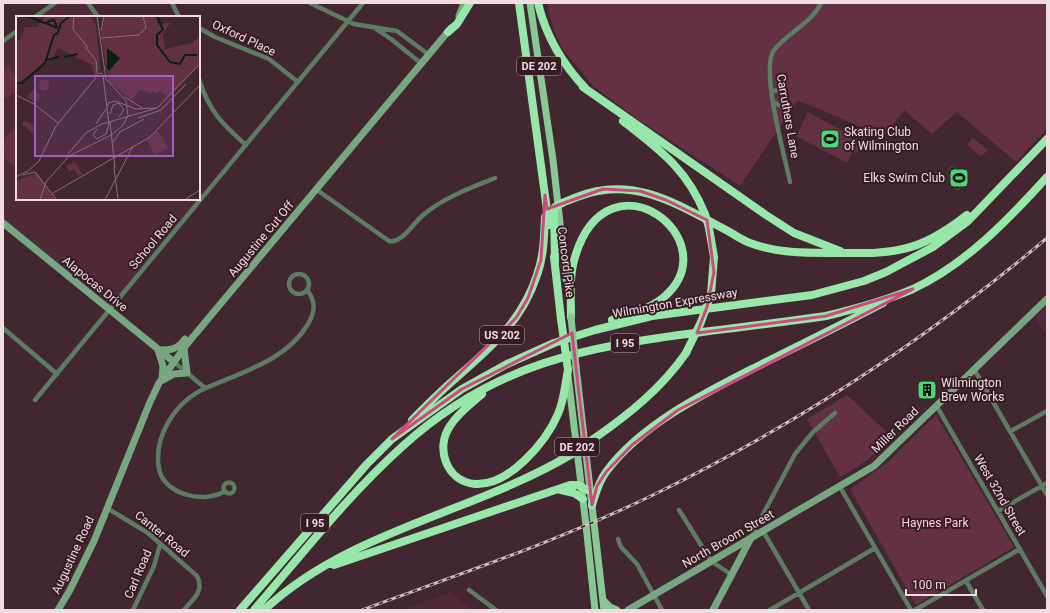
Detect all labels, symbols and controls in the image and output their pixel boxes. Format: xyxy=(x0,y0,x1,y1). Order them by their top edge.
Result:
inset map xyxy=(16,16,200,200)
street label: Oxford Place xyxy=(210,17,278,59)
road number: DE 202 xyxy=(517,57,561,75)
street label: Carruthers Lane xyxy=(774,73,802,159)
place label: Skating Club of Wilmington xyxy=(844,125,919,153)
sports icon: Skating Club of Wilmington xyxy=(819,128,841,150)
sports icon: Elks Swim Club xyxy=(948,167,970,189)
place label: Elks Swim Club xyxy=(863,171,945,185)
street label: Augustine Cut Off xyxy=(225,198,297,280)
street label: School Road xyxy=(126,212,180,272)
street label: Concord Pike xyxy=(555,226,577,298)
street label: Alapocas Drive xyxy=(60,253,130,315)
street label: Wilmington Expressway xyxy=(611,285,739,321)
road number: US 202 xyxy=(480,326,524,344)
road number: I 95 xyxy=(611,334,639,352)
place label: Wilmington Brew Works xyxy=(941,376,1004,404)
building icon: Wilmington Brew Works xyxy=(916,379,938,401)
street label: Miller Road xyxy=(868,404,922,456)
road number: DE 202 xyxy=(555,438,599,456)
street label: West 32nd Street xyxy=(971,452,1029,538)
street label: North Broom Street xyxy=(680,507,776,571)
street label: Canter Road xyxy=(132,508,192,560)
street label: Augustine Road xyxy=(49,514,97,596)
road number: I 95 xyxy=(301,514,329,532)
park label: Haynes Park xyxy=(901,516,969,530)
street label: Carl Road xyxy=(121,547,155,601)
scale bar xyxy=(906,571,976,597)
text: 100 m xyxy=(912,578,946,592)

